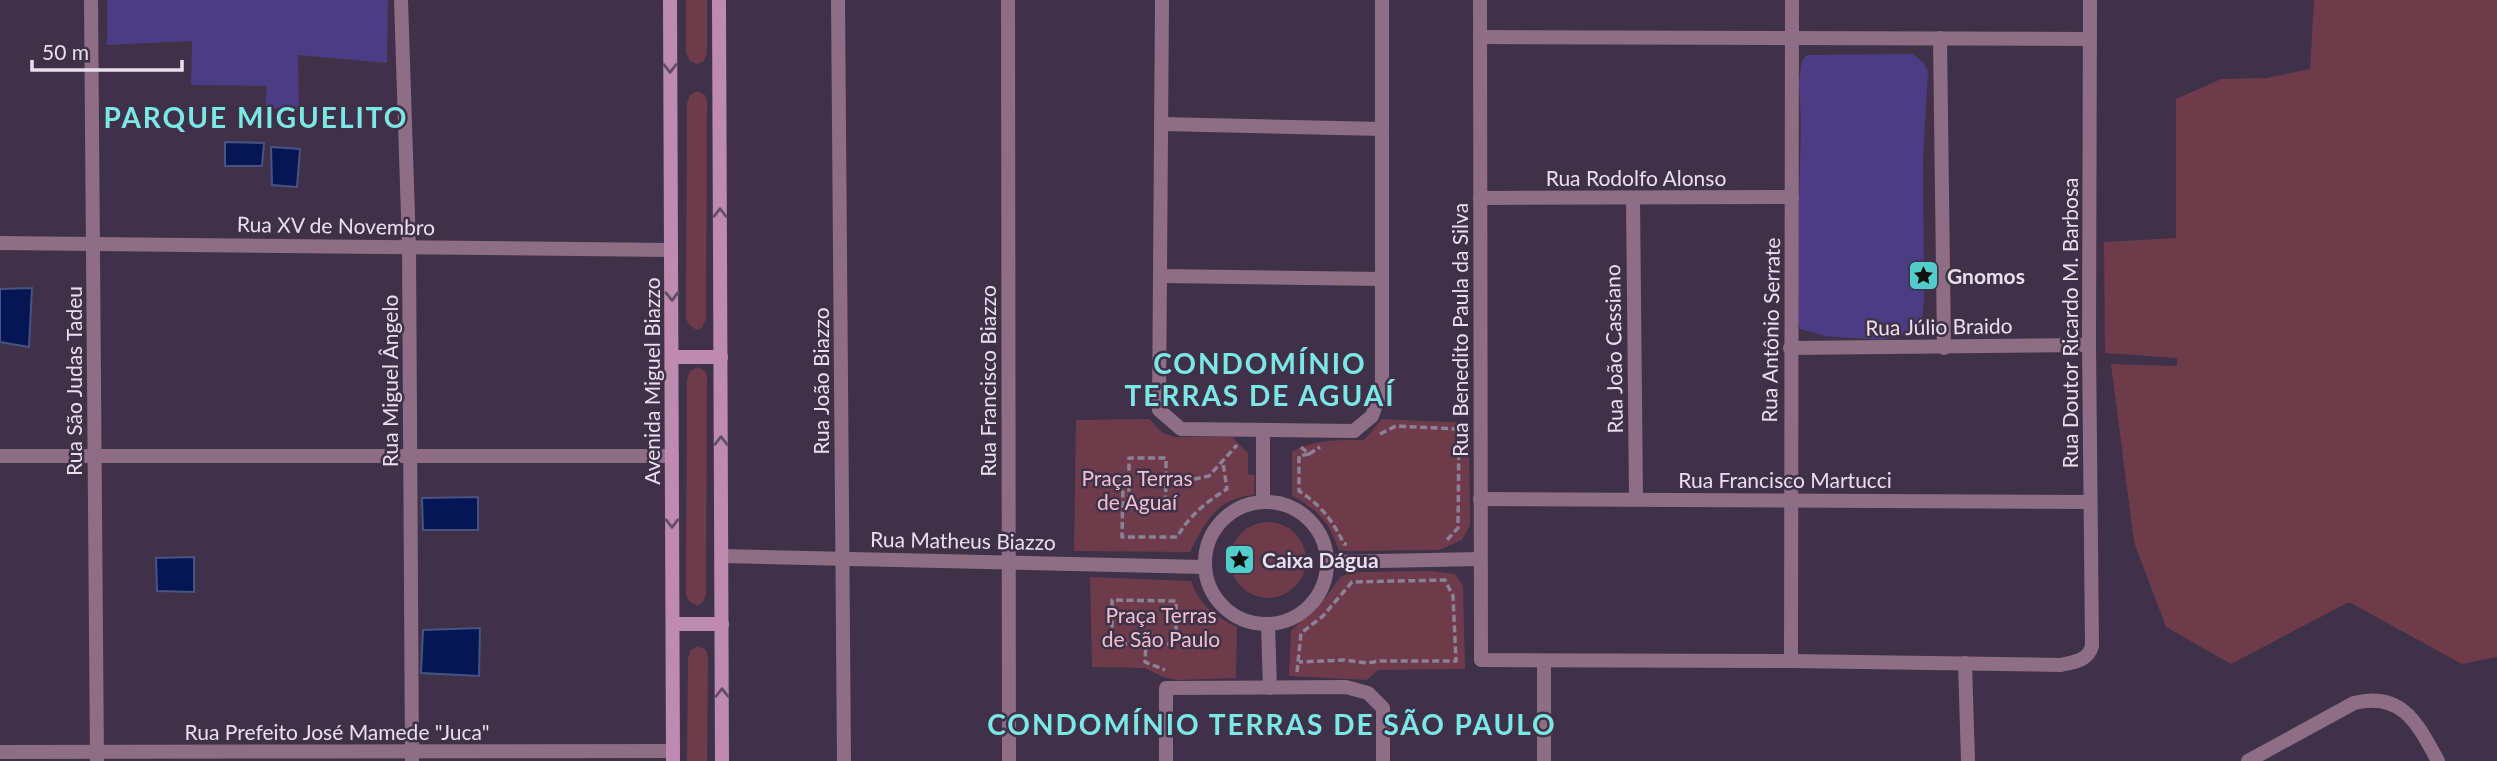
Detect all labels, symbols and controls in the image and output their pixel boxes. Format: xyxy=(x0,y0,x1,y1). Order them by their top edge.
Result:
scale bar xyxy=(32,28,182,72)
text: 50 m xyxy=(42,39,89,64)
one-way arrow xyxy=(662,63,678,74)
district label: PARQUE MIGUELITO xyxy=(104,100,409,134)
street label: Rua Rodolfo Alonso xyxy=(1546,165,1726,190)
street label: Rua Doutor Ricardo M. Barbosa xyxy=(2057,178,2082,468)
street label: Rua Benedito Paula da Silva xyxy=(1447,203,1472,457)
one-way arrow xyxy=(712,208,728,218)
street label: Rua XV de Novembro xyxy=(237,211,435,239)
street label: Rua Antônio Serrate xyxy=(1756,237,1784,423)
place icon: Gnomos xyxy=(1907,258,1941,292)
place label: Gnomos xyxy=(1947,263,2025,288)
street label: Rua João Cassiano xyxy=(1599,264,1627,434)
street label: Avenida Miguel Biazzo xyxy=(639,277,664,485)
street label: Rua Francisco Biazzo xyxy=(975,285,1000,477)
street label: Rua São Judas Tadeu xyxy=(61,286,86,476)
one-way arrow xyxy=(664,291,680,301)
street label: Rua Miguel Ângelo xyxy=(377,295,402,467)
street label: Rua João Biazzo xyxy=(808,307,833,455)
street label: Rua Júlio Braido xyxy=(1865,312,2013,340)
district label: CONDOMÍNIO TERRAS DE AGUAÍ xyxy=(1125,346,1396,412)
one-way arrow xyxy=(713,435,729,446)
park label: Praça Terras de Aguaí xyxy=(1081,465,1193,514)
street label: Rua Francisco Martucci xyxy=(1678,467,1892,492)
one-way arrow xyxy=(664,518,680,529)
street label: Rua Matheus Biazzo xyxy=(870,526,1056,554)
place icon: Caixa Dágua xyxy=(1222,542,1256,576)
place label: Caixa Dágua xyxy=(1262,547,1379,572)
park label: Praça Terras de São Paulo xyxy=(1102,602,1220,651)
one-way arrow xyxy=(714,687,730,698)
district label: CONDOMÍNIO TERRAS DE SÃO PAULO xyxy=(987,707,1557,741)
street label: Rua Prefeito José Mamede "Juca" xyxy=(185,719,489,744)

